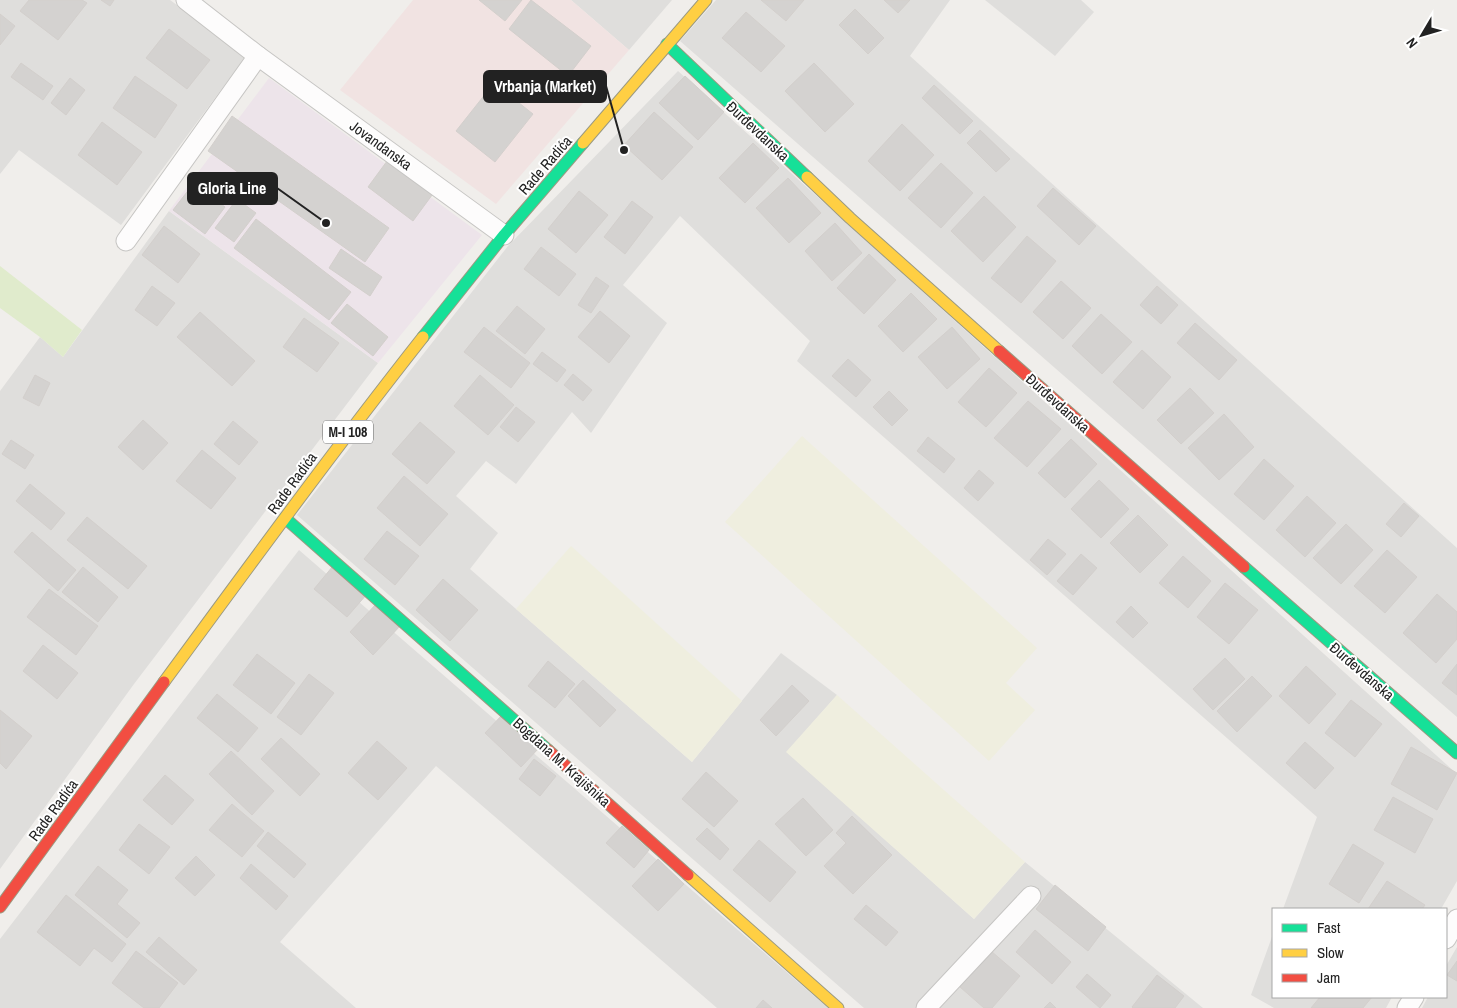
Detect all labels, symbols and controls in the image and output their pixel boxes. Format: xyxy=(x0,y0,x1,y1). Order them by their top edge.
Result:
north arrow xyxy=(1397,10,1447,60)
text: N xyxy=(1402,34,1421,52)
callout: Vrbanja (Market) xyxy=(484,71,606,102)
text: Vrbanja (Market) xyxy=(494,75,596,97)
street label: Đurđevdanska xyxy=(722,96,794,166)
street label: Jovandanska xyxy=(346,115,417,175)
street label: Rade Radića xyxy=(514,131,577,199)
callout: Gloria Line xyxy=(188,173,277,204)
text: Gloria Line xyxy=(198,177,266,199)
street label: Đurđevdanska xyxy=(1022,369,1095,437)
road number: M-I 108 xyxy=(323,421,373,444)
street label: Rade Radića xyxy=(262,448,322,518)
street label: Đurđevdanska xyxy=(1325,637,1399,705)
street label: Bogdana M. Krajišnika xyxy=(509,713,615,812)
street label: Rade Radića xyxy=(23,775,83,845)
legend xyxy=(1272,908,1447,998)
text: Fast xyxy=(1317,917,1341,938)
text: Slow xyxy=(1317,942,1344,963)
text: Jam xyxy=(1317,967,1340,988)

